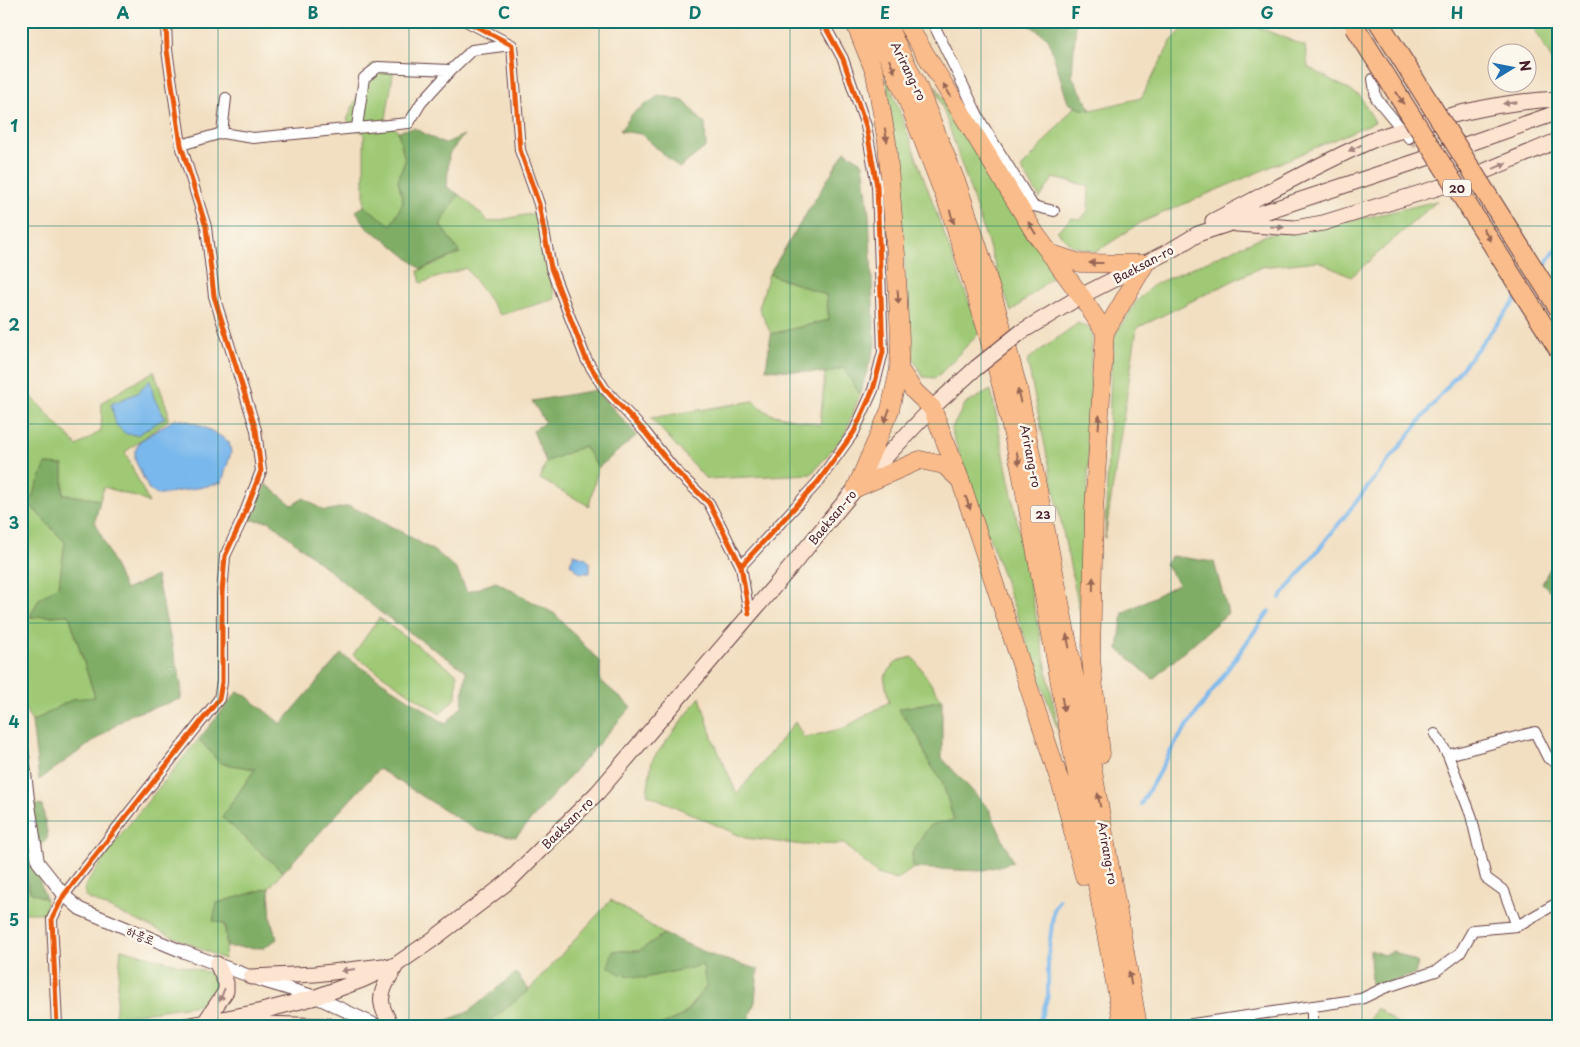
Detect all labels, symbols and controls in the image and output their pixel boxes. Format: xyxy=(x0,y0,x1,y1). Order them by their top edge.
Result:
text: A xyxy=(117,0,130,24)
text: B xyxy=(308,0,319,24)
text: C xyxy=(498,0,510,24)
text: D xyxy=(689,0,701,24)
text: E xyxy=(880,0,890,24)
text: F xyxy=(1071,0,1081,24)
text: G xyxy=(1260,0,1274,24)
text: H xyxy=(1451,0,1463,24)
street label: Arirang-ro xyxy=(887,38,931,104)
north arrow xyxy=(1488,42,1538,92)
text: N xyxy=(1514,58,1537,73)
one-way arrow xyxy=(889,59,897,73)
one-way arrow xyxy=(942,83,951,97)
one-way arrow xyxy=(1395,91,1405,104)
one-way arrow xyxy=(1502,99,1518,107)
text: 1 xyxy=(10,113,18,137)
one-way arrow xyxy=(883,127,891,143)
one-way arrow xyxy=(1348,144,1362,152)
one-way arrow xyxy=(1493,161,1507,169)
road number: 20 xyxy=(1443,180,1471,197)
one-way arrow xyxy=(949,209,956,224)
one-way arrow xyxy=(1027,222,1036,235)
one-way arrow xyxy=(1269,223,1285,231)
one-way arrow xyxy=(1482,229,1491,242)
street label: Baeksan-ro xyxy=(1109,240,1177,288)
one-way arrow xyxy=(1088,259,1104,267)
one-way arrow xyxy=(895,289,903,305)
text: 2 xyxy=(8,312,20,336)
one-way arrow xyxy=(1015,388,1023,403)
one-way arrow xyxy=(883,409,891,424)
one-way arrow xyxy=(1096,414,1104,430)
street label: Arirang-ro xyxy=(1016,423,1046,489)
one-way arrow xyxy=(1014,450,1022,465)
street label: Baeksan-ro xyxy=(804,485,860,548)
one-way arrow xyxy=(964,496,972,511)
road number: 23 xyxy=(1030,506,1056,522)
text: 3 xyxy=(9,510,19,534)
one-way arrow xyxy=(1089,576,1097,592)
one-way arrow xyxy=(1064,633,1072,648)
one-way arrow xyxy=(1060,696,1068,712)
text: 4 xyxy=(9,709,20,733)
one-way arrow xyxy=(1094,792,1102,808)
street label: Baeksan-ro xyxy=(537,793,597,853)
street label: Arirang-ro xyxy=(1094,820,1122,886)
text: 5 xyxy=(9,907,19,931)
street label: 하흥로 xyxy=(124,921,158,949)
one-way arrow xyxy=(340,966,356,974)
one-way arrow xyxy=(1125,969,1133,985)
one-way arrow xyxy=(218,988,226,1002)

